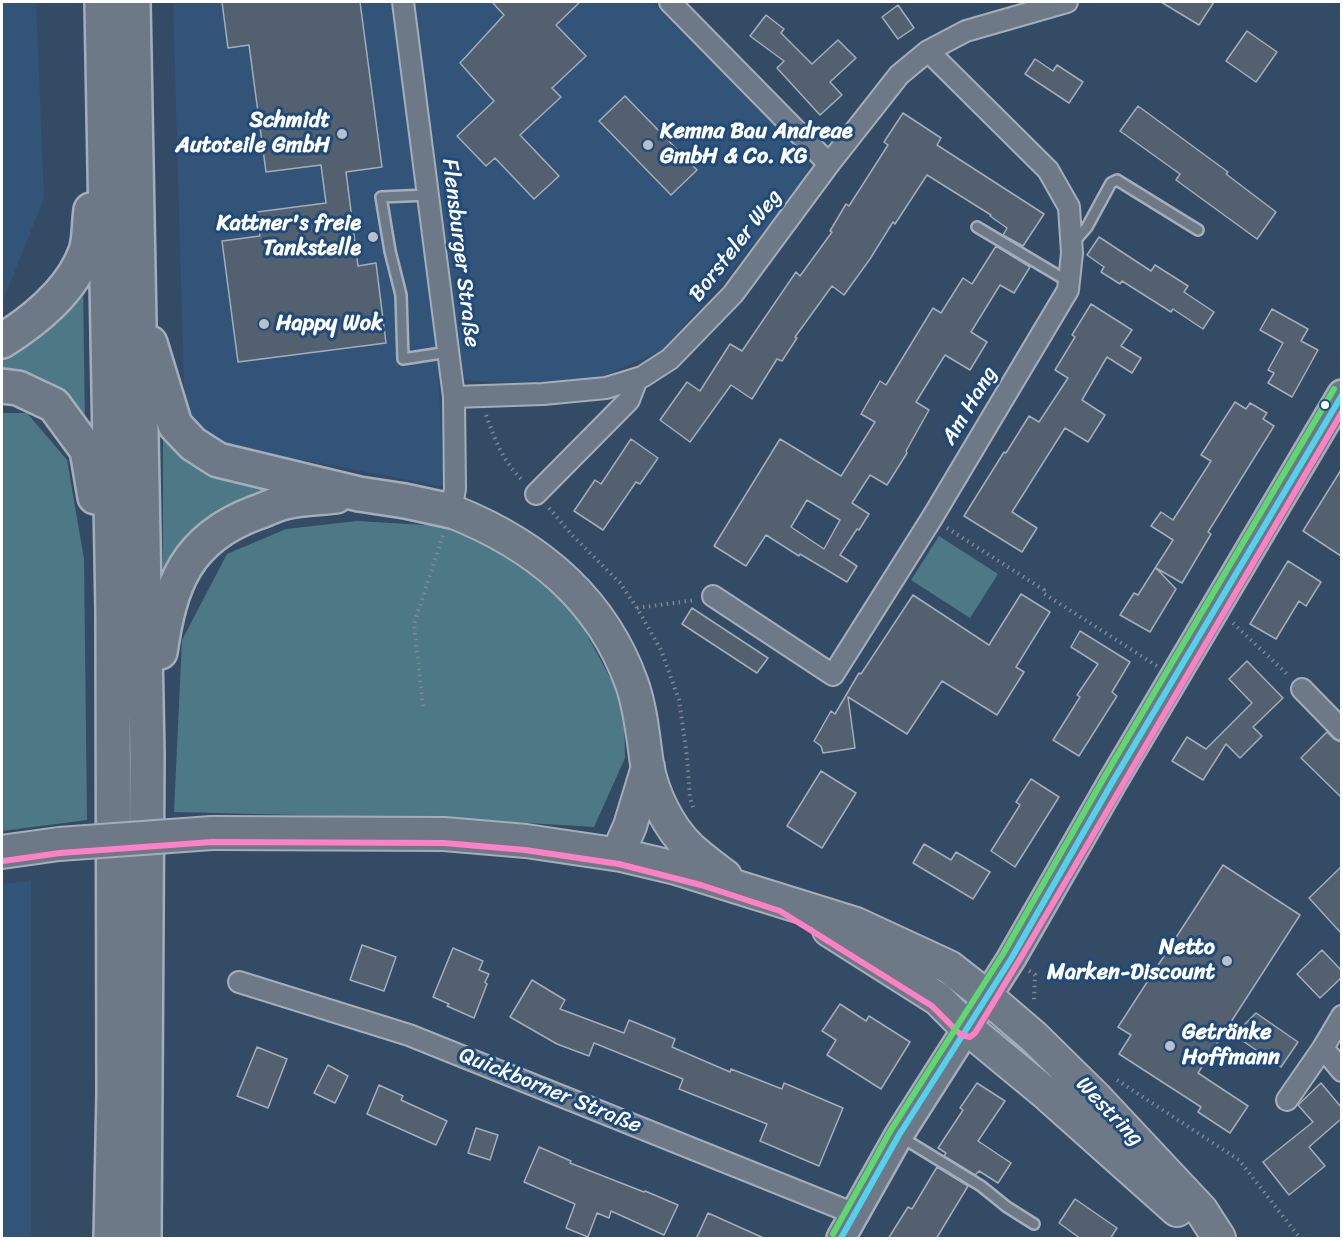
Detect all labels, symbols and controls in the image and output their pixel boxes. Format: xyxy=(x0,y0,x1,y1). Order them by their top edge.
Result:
place label: Schmidt Autoteile GmbH xyxy=(175,108,330,160)
place label: Kemna Bau Andreae GmbH & Co. KG xyxy=(660,119,852,170)
marker: Schmidt Autoteile GmbH xyxy=(335,127,349,141)
marker: Kemna Bau Andreae GmbH & Co. KG xyxy=(641,138,655,152)
street label: Flensburger Straße xyxy=(435,157,485,349)
street label: Borsteler Weg xyxy=(684,185,788,307)
place label: Kattner's freie Tankstelle xyxy=(216,211,361,262)
marker: Kattner's freie Tankstelle xyxy=(366,230,380,244)
place label: Happy Wok xyxy=(276,311,383,337)
marker: Happy Wok xyxy=(257,317,271,331)
street label: Am Hang xyxy=(936,362,1004,450)
unlabelled marker xyxy=(1319,399,1331,411)
place label: Netto Marken-Discount xyxy=(1047,935,1215,986)
marker: Netto Marken-Discount xyxy=(1220,954,1234,968)
place label: Getränke Hoffmann xyxy=(1182,1020,1280,1072)
marker: Getränke Hoffmann xyxy=(1163,1039,1177,1053)
street label: Quickborner Straße xyxy=(455,1042,645,1140)
street label: Westring xyxy=(1070,1072,1148,1152)

